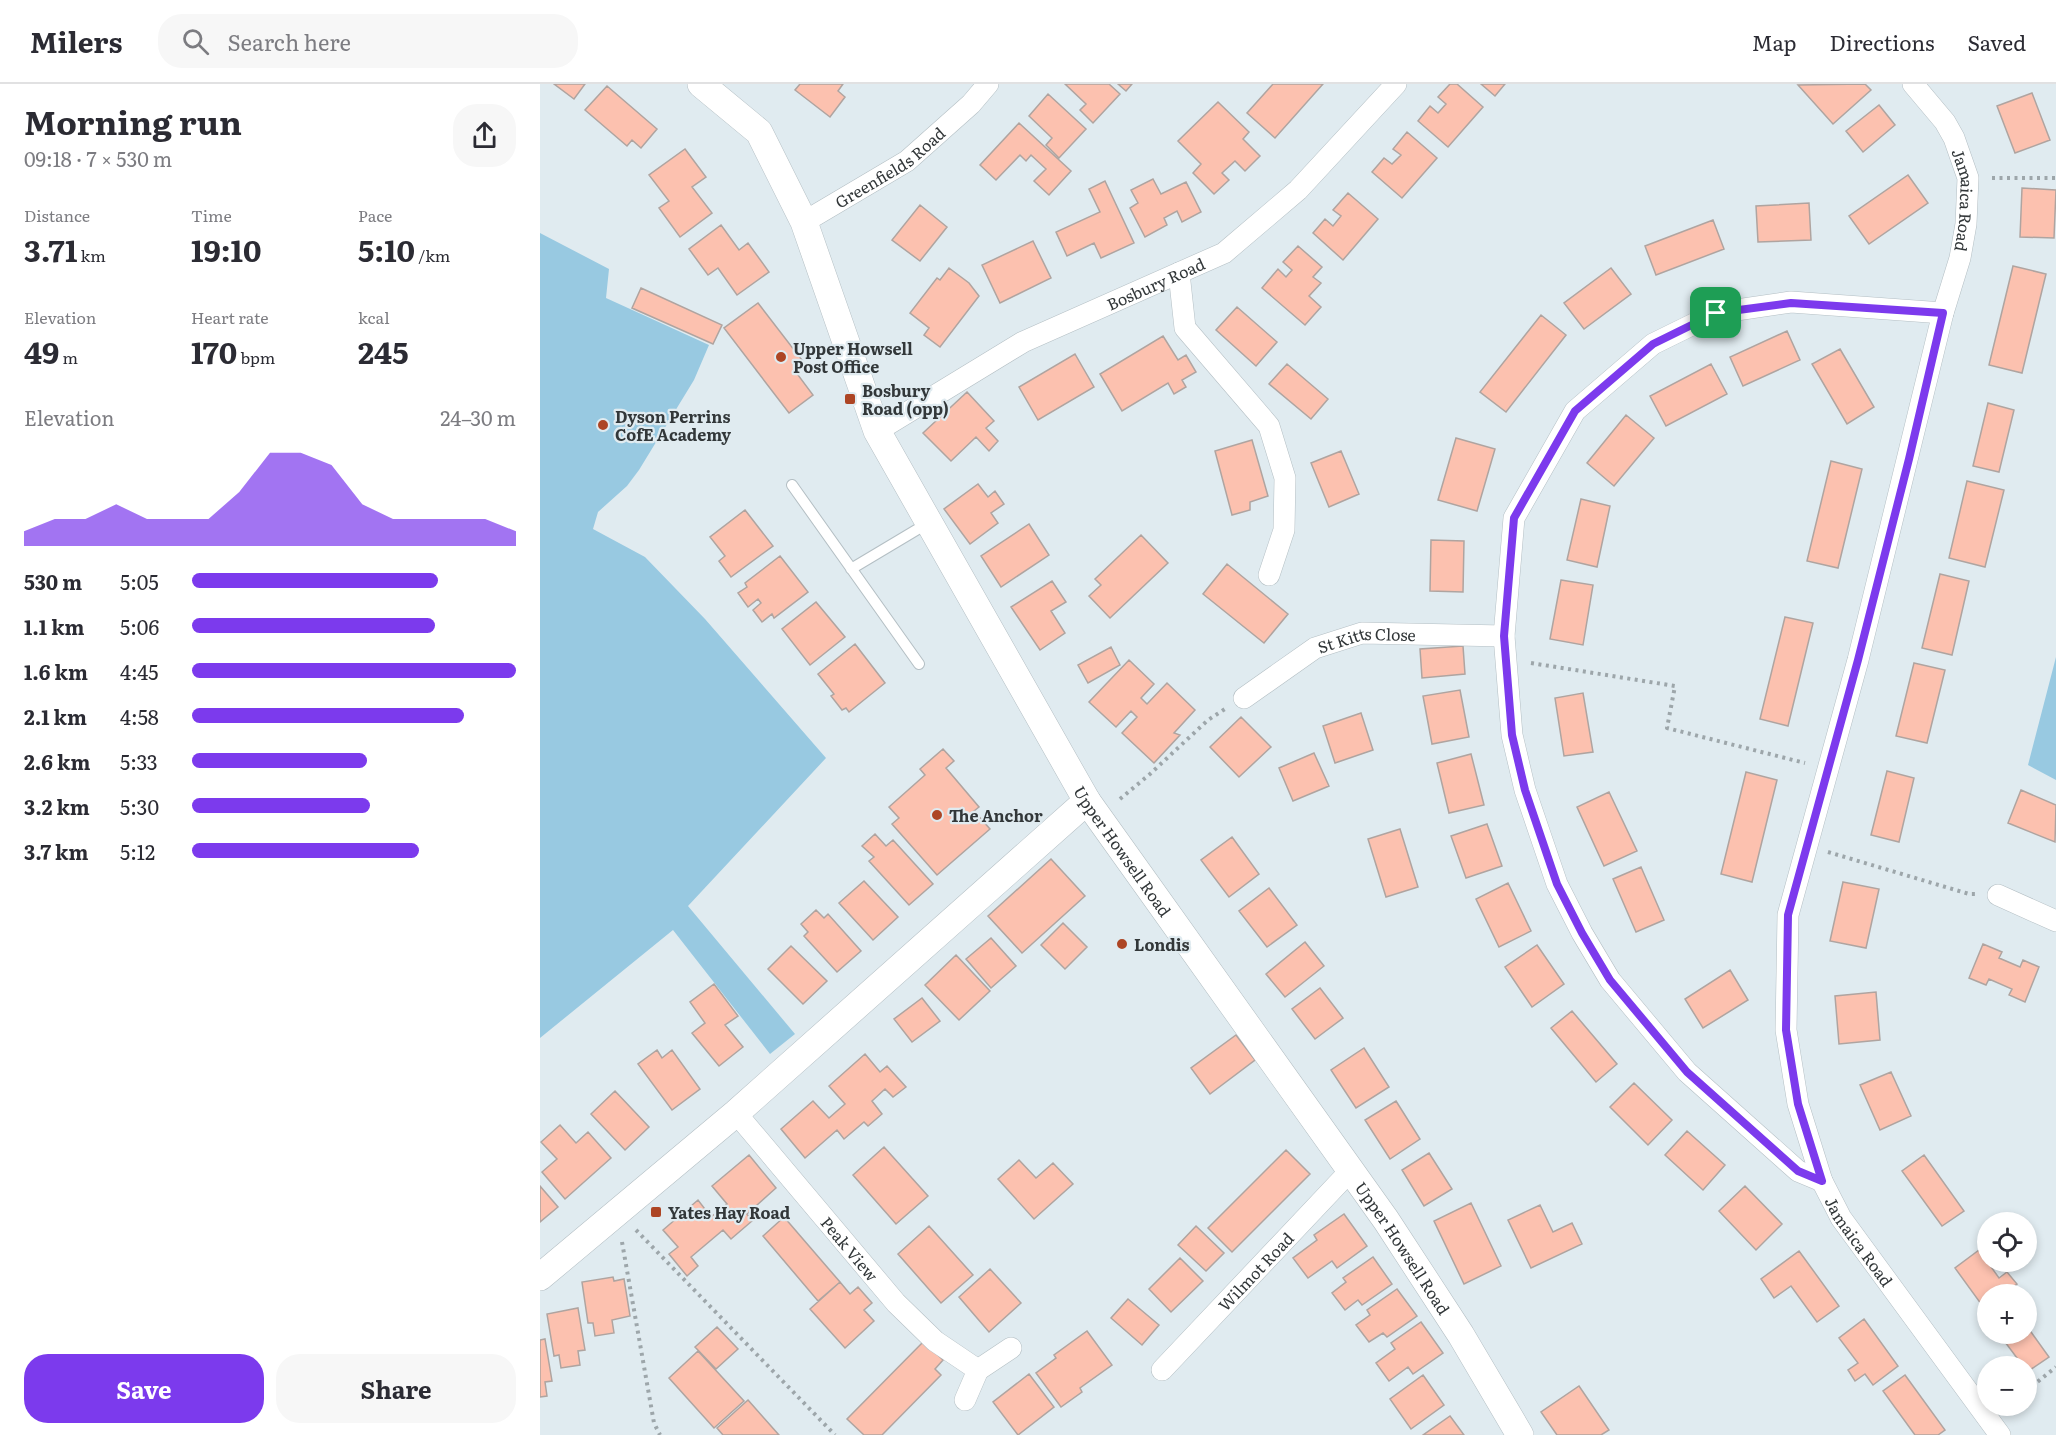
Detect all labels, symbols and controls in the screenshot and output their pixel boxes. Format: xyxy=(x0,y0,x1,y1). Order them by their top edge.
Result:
search box xyxy=(158,14,578,68)
text: Milers xyxy=(30,20,122,62)
icon: search xyxy=(179,25,212,58)
text: Search here xyxy=(227,25,351,58)
text: Map xyxy=(1752,26,1797,57)
text: Directions xyxy=(1830,26,1935,57)
text: Saved xyxy=(1968,26,2026,57)
text: Morning run xyxy=(24,96,242,145)
button: share xyxy=(453,104,516,167)
street label: Greenfields Road xyxy=(830,121,950,213)
text: 09:18 · 7 × 530 m xyxy=(24,143,172,173)
street label: Jamaica Road xyxy=(1946,145,1980,254)
text: Distance xyxy=(24,203,90,227)
text: Time xyxy=(191,203,232,227)
text: Pace xyxy=(358,203,392,227)
text: 3.71 xyxy=(24,227,77,271)
text: 19:10 xyxy=(191,227,261,271)
text: 5:10 xyxy=(358,227,415,271)
text: km xyxy=(77,243,106,267)
text: /km xyxy=(415,243,450,267)
street label: Bosbury Road xyxy=(1103,251,1209,316)
pin xyxy=(1690,287,1741,338)
icon: arrive xyxy=(1699,296,1732,329)
text: Elevation xyxy=(24,305,96,329)
text: Heart rate xyxy=(191,305,269,329)
text: kcal xyxy=(358,305,390,329)
text: 49 xyxy=(24,329,59,373)
text: 170 xyxy=(191,329,237,373)
text: 245 xyxy=(358,329,409,373)
place label: Upper Howsell Post Office xyxy=(793,336,913,378)
text: m xyxy=(59,345,78,369)
text: bpm xyxy=(237,345,275,369)
marker: Upper Howsell Post Office xyxy=(774,350,788,364)
place label: Bosbury Road (opp) xyxy=(862,378,949,420)
marker: Bosbury Road (opp) xyxy=(843,392,857,406)
text: Elevation xyxy=(24,402,114,432)
text: 24–30 m xyxy=(440,402,516,432)
place label: Dyson Perrins CofE Academy xyxy=(615,404,731,446)
marker: Dyson Perrins CofE Academy xyxy=(596,418,610,432)
text: 530 m xyxy=(24,566,82,596)
text: 5:05 xyxy=(120,566,159,596)
text: 1.1 km xyxy=(24,611,84,641)
text: 5:06 xyxy=(120,611,159,641)
street label: St Kitts Close xyxy=(1314,621,1416,658)
text: 1.6 km xyxy=(24,656,88,686)
text: 4:45 xyxy=(120,656,158,686)
text: 2.1 km xyxy=(24,701,87,731)
text: 4:58 xyxy=(120,701,159,731)
text: 2.6 km xyxy=(24,746,90,776)
text: 5:33 xyxy=(120,746,158,776)
street label: Upper Howsell Road xyxy=(1068,781,1178,921)
text: 3.2 km xyxy=(24,791,90,821)
text: 5:30 xyxy=(120,791,159,821)
place label: The Anchor xyxy=(949,803,1043,827)
marker: The Anchor xyxy=(930,808,944,822)
text: 3.7 km xyxy=(24,836,88,866)
text: 5:12 xyxy=(120,836,155,866)
place label: Londis xyxy=(1134,932,1190,956)
marker: Londis xyxy=(1115,937,1129,951)
street label: Upper Howsell Road xyxy=(1350,1176,1456,1319)
street label: Jamaica Road xyxy=(1820,1192,1899,1291)
place label: Yates Hay Road xyxy=(668,1200,791,1224)
marker: Yates Hay Road xyxy=(649,1205,663,1219)
street label: Peak View xyxy=(816,1211,885,1286)
map controls xyxy=(1977,1212,2037,1416)
button: locate xyxy=(1977,1212,2037,1272)
street label: Wilmot Road xyxy=(1212,1226,1299,1316)
button: + xyxy=(1977,1284,2037,1344)
button: Save xyxy=(24,1354,264,1423)
button: Share xyxy=(276,1354,516,1423)
button: − xyxy=(1977,1356,2037,1416)

